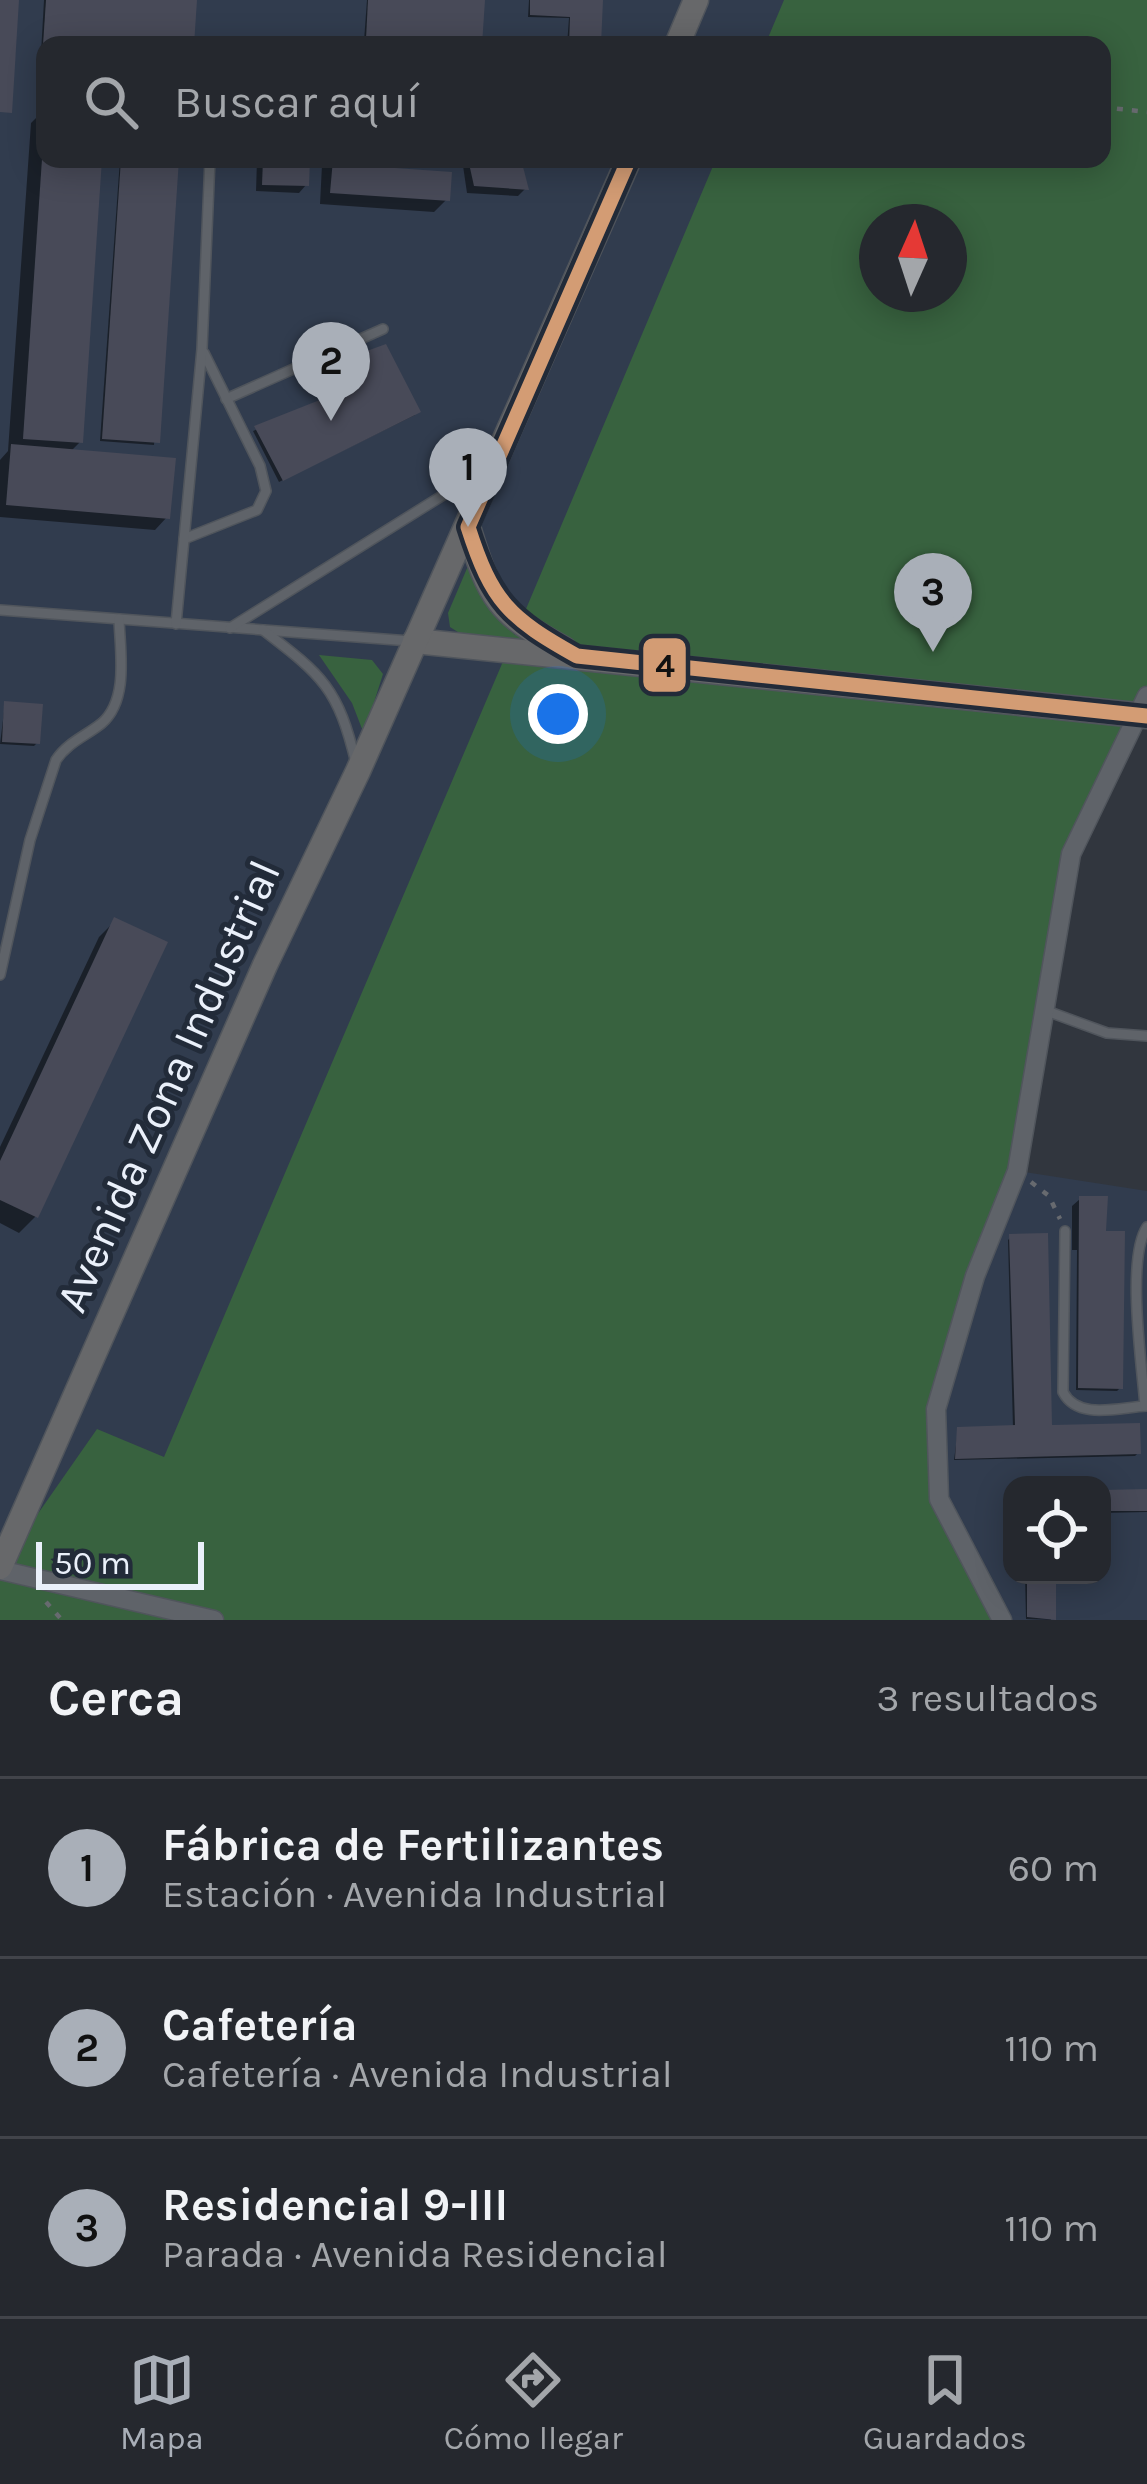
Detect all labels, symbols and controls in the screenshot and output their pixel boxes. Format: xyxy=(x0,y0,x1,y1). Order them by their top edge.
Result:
search box xyxy=(36,36,1111,168)
icon: search xyxy=(78,69,144,135)
text: Buscar aquí xyxy=(174,76,420,128)
north arrow xyxy=(859,204,967,312)
pin: 2 xyxy=(292,322,370,421)
pin: 1 xyxy=(429,428,507,527)
pin: 3 xyxy=(894,553,972,652)
line badge: 4 xyxy=(641,636,688,694)
text: 4 xyxy=(655,647,675,685)
your location xyxy=(528,684,588,744)
street label: Avenida Zona Industrial xyxy=(45,852,291,1320)
map controls xyxy=(1003,1476,1111,1584)
button: locate xyxy=(1003,1476,1111,1584)
scale bar xyxy=(36,1536,204,1589)
text: 50 m xyxy=(54,1544,131,1582)
text: Cerca xyxy=(48,1668,184,1728)
text: 3 resultados xyxy=(877,1675,1099,1721)
text: Fábrica de Fertilizantes xyxy=(162,1819,664,1871)
text: 1 xyxy=(80,1845,94,1891)
text: 60 m xyxy=(1008,1845,1099,1891)
text: Estación · Avenida Industrial xyxy=(162,1871,667,1917)
text: Cafetería xyxy=(162,1999,358,2051)
text: 2 xyxy=(75,2025,99,2071)
text: 110 m xyxy=(1004,2025,1099,2071)
text: Cafetería · Avenida Industrial xyxy=(162,2051,673,2097)
text: Residencial 9-III xyxy=(162,2179,508,2231)
text: 3 xyxy=(75,2205,99,2251)
text: 110 m xyxy=(1004,2205,1099,2251)
text: Parada · Avenida Residencial xyxy=(162,2231,668,2277)
tab: Mapa xyxy=(120,2347,204,2457)
tab: Cómo llegar xyxy=(444,2347,623,2457)
tab: Guardados xyxy=(863,2347,1027,2457)

